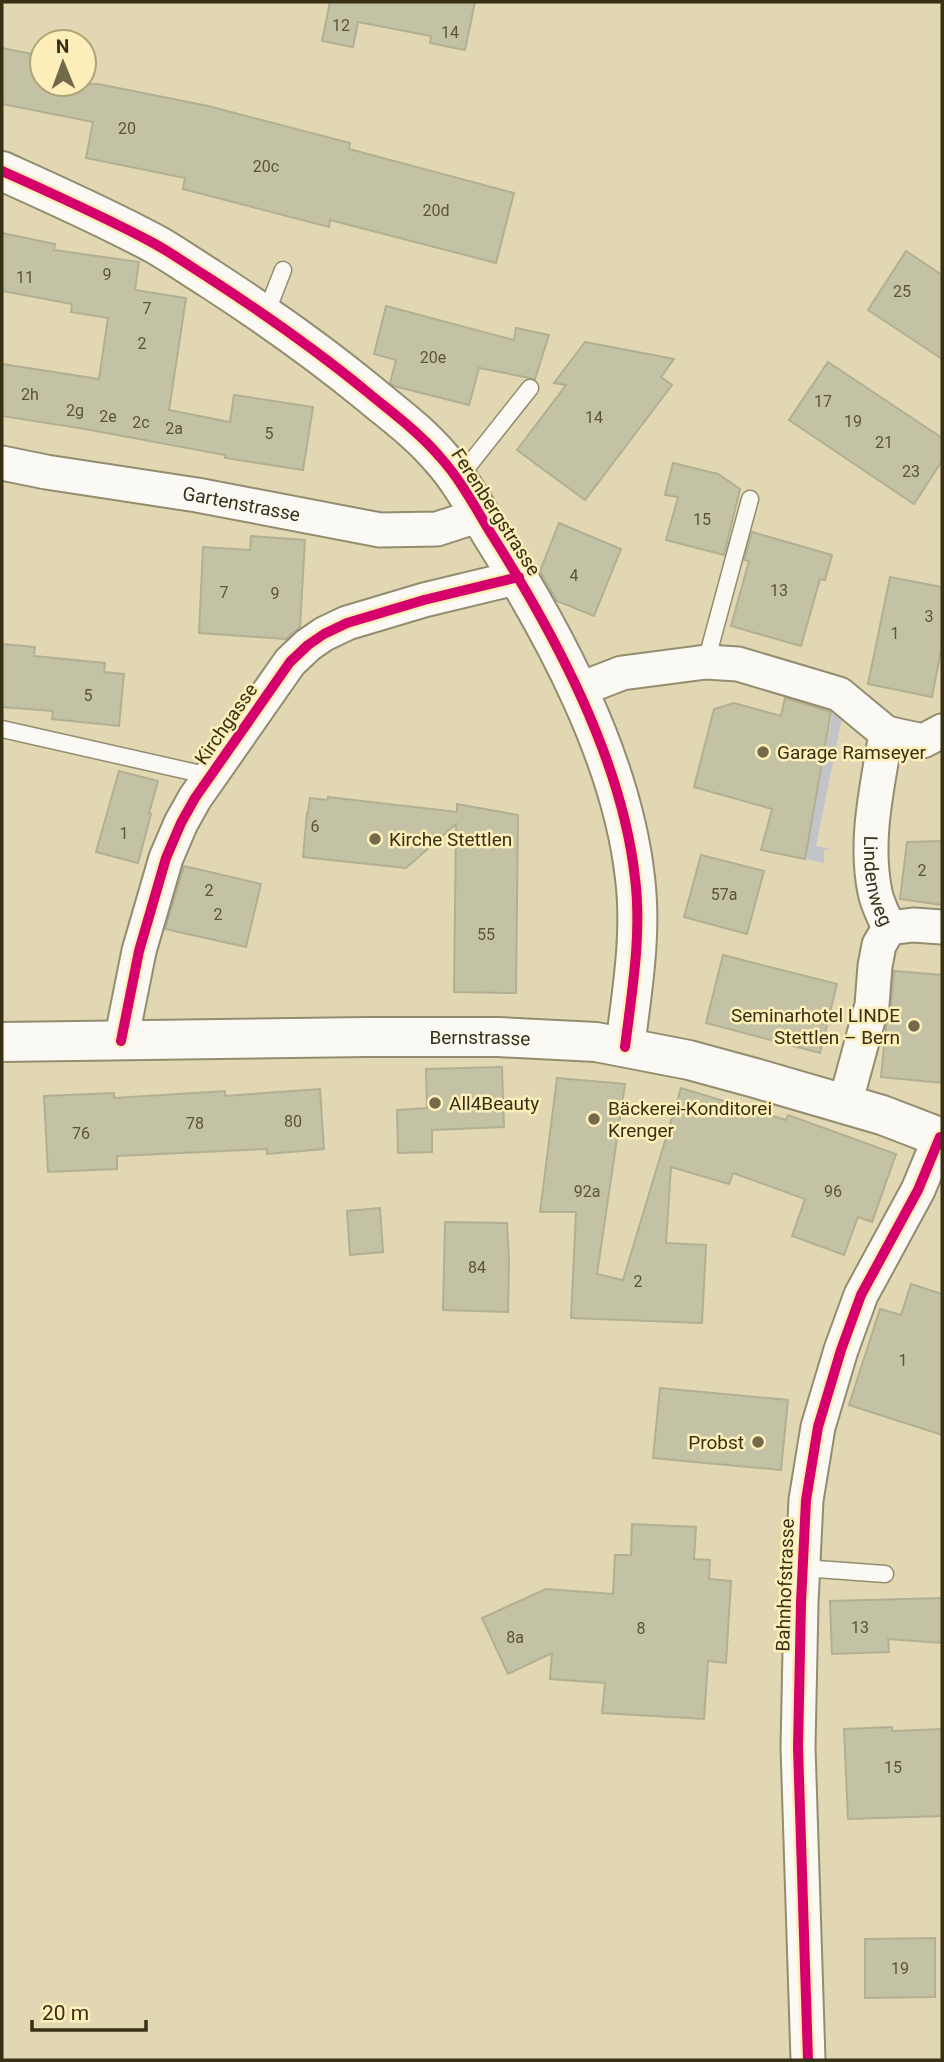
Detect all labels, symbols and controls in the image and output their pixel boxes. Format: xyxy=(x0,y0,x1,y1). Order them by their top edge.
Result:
house number: 12 xyxy=(332,16,350,35)
house number: 14 xyxy=(441,23,459,42)
north arrow xyxy=(28,28,98,98)
text: N xyxy=(56,35,70,58)
house number: 20 xyxy=(118,119,136,138)
house number: 20c xyxy=(253,157,279,176)
house number: 20d xyxy=(422,201,450,220)
house number: 9 xyxy=(103,265,112,284)
house number: 11 xyxy=(16,268,34,287)
house number: 25 xyxy=(893,282,911,301)
house number: 7 xyxy=(143,299,152,318)
house number: 2 xyxy=(138,334,147,353)
house number: 20e xyxy=(420,348,446,367)
house number: 2h xyxy=(21,385,39,404)
house number: 17 xyxy=(814,392,832,411)
house number: 2g xyxy=(66,401,84,420)
house number: 2e xyxy=(99,407,117,426)
house number: 14 xyxy=(585,408,603,427)
house number: 19 xyxy=(844,412,862,431)
house number: 2c xyxy=(132,413,150,432)
house number: 2a xyxy=(165,419,183,438)
house number: 5 xyxy=(265,424,274,443)
house number: 21 xyxy=(875,433,893,452)
street label: Ferenbergstrasse xyxy=(446,444,546,580)
house number: 23 xyxy=(902,462,920,481)
street label: Gartenstrasse xyxy=(181,481,302,526)
house number: 15 xyxy=(693,510,711,529)
house number: 4 xyxy=(570,566,579,585)
house number: 13 xyxy=(770,581,788,600)
house number: 7 xyxy=(220,583,229,602)
house number: 9 xyxy=(271,584,280,603)
house number: 3 xyxy=(925,607,934,626)
house number: 1 xyxy=(891,624,900,643)
street label: Kirchgasse xyxy=(190,679,262,769)
house number: 5 xyxy=(84,686,93,705)
place label: Garage Ramseyer xyxy=(777,741,927,764)
marker: Garage Ramseyer xyxy=(755,744,771,760)
house number: 6 xyxy=(311,817,320,836)
house number: 1 xyxy=(120,824,129,843)
place label: Kirche Stettlen xyxy=(389,828,512,851)
marker: Kirche Stettlen xyxy=(367,831,383,847)
street label: Lindenweg xyxy=(859,835,898,930)
house number: 2 xyxy=(918,861,927,880)
house number: 2 xyxy=(205,881,214,900)
house number: 57a xyxy=(711,885,737,904)
house number: 2 xyxy=(214,905,223,924)
house number: 55 xyxy=(477,925,495,944)
place label: Seminarhotel LINDE Stettlen – Bern xyxy=(731,1004,900,1049)
marker: Seminarhotel LINDE Stettlen – Bern xyxy=(906,1018,922,1034)
street label: Bernstrasse xyxy=(429,1026,531,1050)
place label: All4Beauty xyxy=(449,1092,539,1115)
marker: All4Beauty xyxy=(427,1095,443,1111)
place label: Bäckerei-Konditorei Krenger xyxy=(608,1097,772,1142)
marker: Bäckerei-Konditorei Krenger xyxy=(586,1111,602,1127)
house number: 80 xyxy=(284,1112,302,1131)
house number: 78 xyxy=(186,1114,204,1133)
house number: 76 xyxy=(72,1124,90,1143)
house number: 92a xyxy=(574,1182,600,1201)
house number: 96 xyxy=(824,1182,842,1201)
house number: 84 xyxy=(468,1258,486,1277)
house number: 2 xyxy=(634,1272,643,1291)
house number: 1 xyxy=(899,1351,908,1370)
place label: Probst xyxy=(688,1431,744,1454)
marker: Probst xyxy=(750,1434,766,1450)
street label: Bahnhofstrasse xyxy=(771,1518,799,1652)
house number: 13 xyxy=(851,1618,869,1637)
house number: 8 xyxy=(637,1619,646,1638)
house number: 8a xyxy=(506,1628,524,1647)
house number: 15 xyxy=(884,1758,902,1777)
house number: 19 xyxy=(891,1959,909,1978)
scale bar xyxy=(32,1988,145,2032)
text: 20 m xyxy=(42,2001,89,2025)

